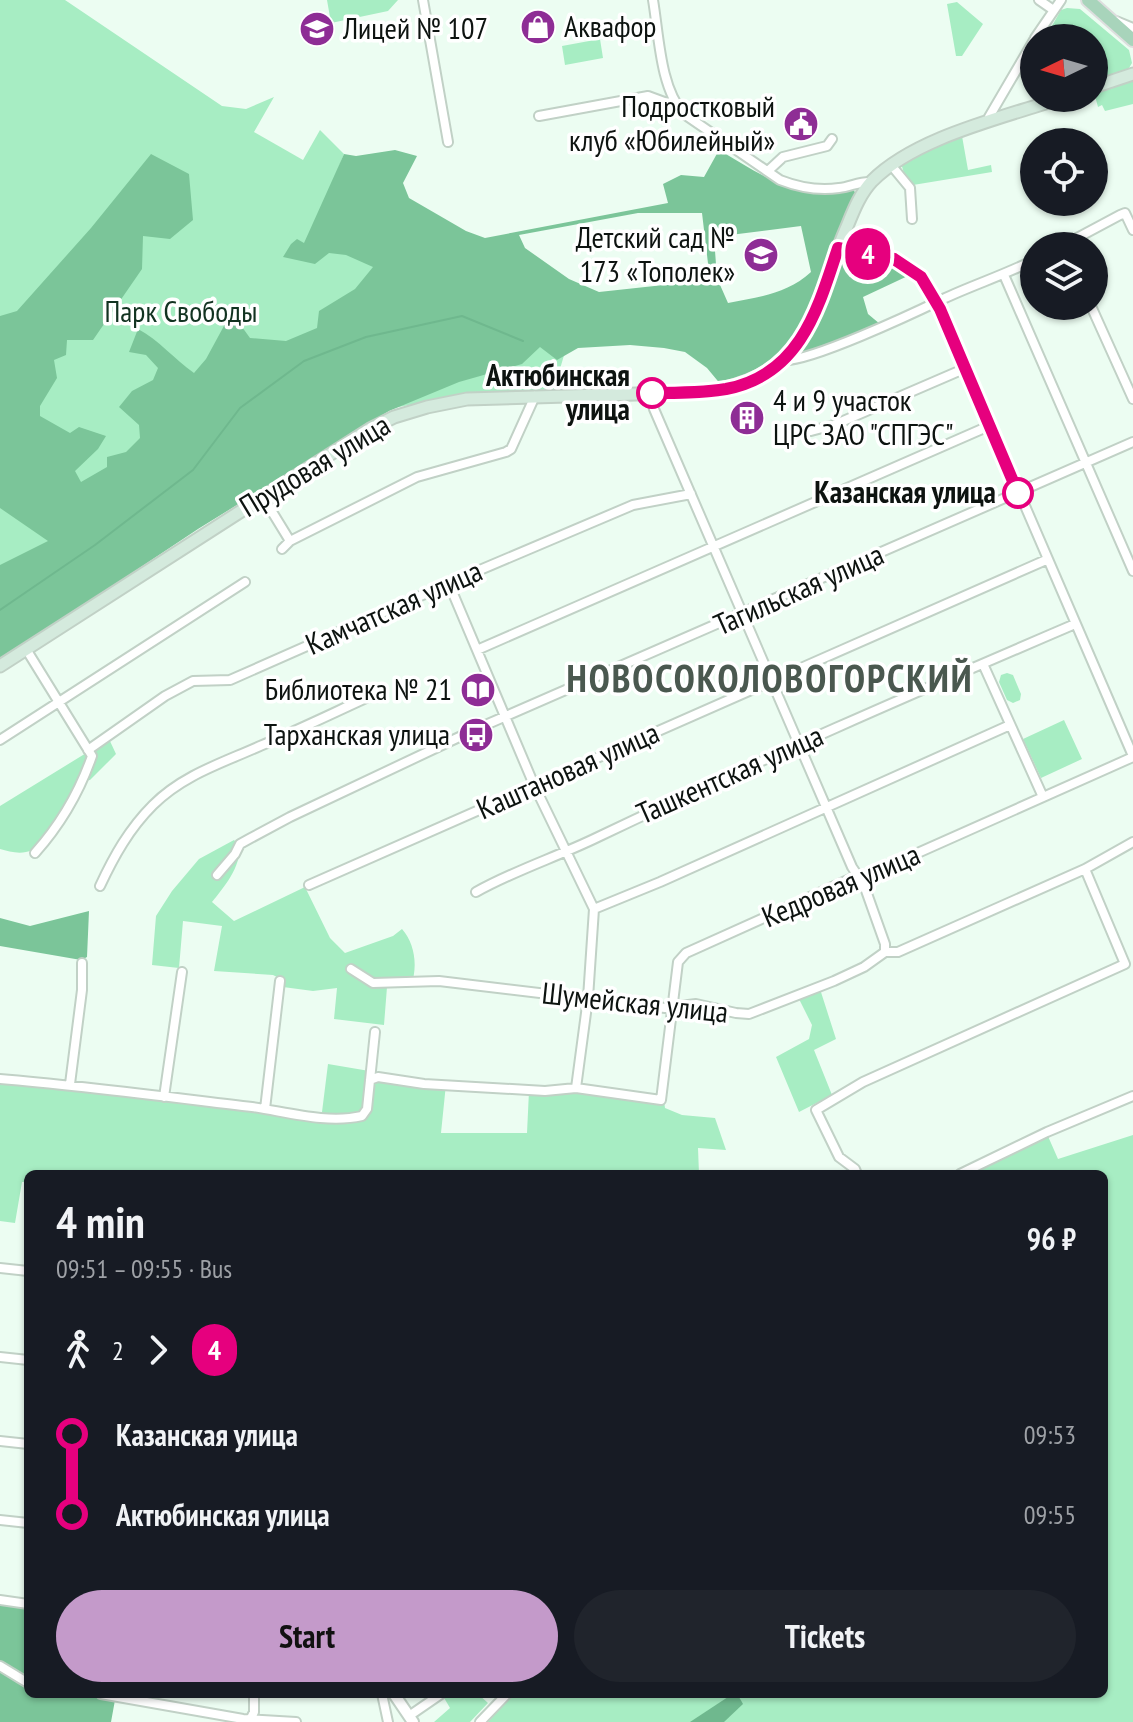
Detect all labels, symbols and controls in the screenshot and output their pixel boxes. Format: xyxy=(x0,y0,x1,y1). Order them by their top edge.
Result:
place label: Аквафор xyxy=(564,6,656,45)
place label: Лицей № 107 xyxy=(342,8,488,47)
shop icon: Аквафор xyxy=(519,8,557,46)
school or university icon: Лицей № 107 xyxy=(298,10,336,48)
north arrow xyxy=(1020,24,1108,112)
map controls xyxy=(1020,24,1108,320)
place label: Подростковый клуб «Юбилейный» xyxy=(569,86,775,159)
public building icon: Подростковый клуб «Юбилейный» xyxy=(782,105,820,143)
button: locate xyxy=(1020,128,1108,216)
place label: Детский сад № 173 «Тополек» xyxy=(576,217,735,290)
line badge: 4 xyxy=(842,228,894,280)
button: layers xyxy=(1020,232,1108,320)
text: 4 xyxy=(861,235,875,272)
school or university icon: Детский сад № 173 «Тополек» xyxy=(742,236,780,274)
park label: Парк Свободы xyxy=(105,291,257,330)
place label: Актюбинская улица xyxy=(485,355,630,428)
marker: Актюбинская улица xyxy=(637,378,667,408)
place label: 4 и 9 участок ЦРС ЗАО "СПГЭС" xyxy=(773,380,954,453)
building icon: 4 и 9 участок ЦРС ЗАО "СПГЭС" xyxy=(728,399,766,437)
street label: Прудовая улица xyxy=(232,404,397,525)
place label: Казанская улица xyxy=(814,472,996,511)
marker: Казанская улица xyxy=(1003,478,1033,508)
street label: Тагильская улица xyxy=(707,534,889,643)
street label: Камчатская улица xyxy=(299,550,488,663)
district label: НОВОСОКОЛОВОГОРСКИЙ xyxy=(566,653,974,702)
place label: Библиотека № 21 xyxy=(265,669,452,708)
library icon: Библиотека № 21 xyxy=(459,671,497,709)
street label: Каштановая улица xyxy=(470,712,665,827)
place label: Тарханская улица xyxy=(264,714,450,753)
street label: Ташкентская улица xyxy=(630,715,829,832)
bus stop icon: Тарханская улица xyxy=(457,716,495,754)
street label: Кедровая улица xyxy=(756,834,925,935)
street label: Шумейская улица xyxy=(540,972,730,1031)
text: 4 min xyxy=(56,1193,145,1250)
text: 96 ₽ xyxy=(1027,1219,1076,1258)
text: 09:51 – 09:55 · Bus xyxy=(56,1252,232,1285)
icon: walk xyxy=(56,1328,100,1372)
icon: forward xyxy=(136,1328,180,1372)
text: 4 xyxy=(208,1331,221,1368)
text: 2 xyxy=(112,1334,124,1367)
text: Казанская улица xyxy=(116,1415,298,1454)
text: 09:53 xyxy=(1024,1418,1076,1451)
text: Актюбинская улица xyxy=(116,1495,330,1534)
text: 09:55 xyxy=(1024,1498,1076,1531)
button: Start xyxy=(56,1590,558,1682)
button: Tickets xyxy=(574,1590,1076,1682)

